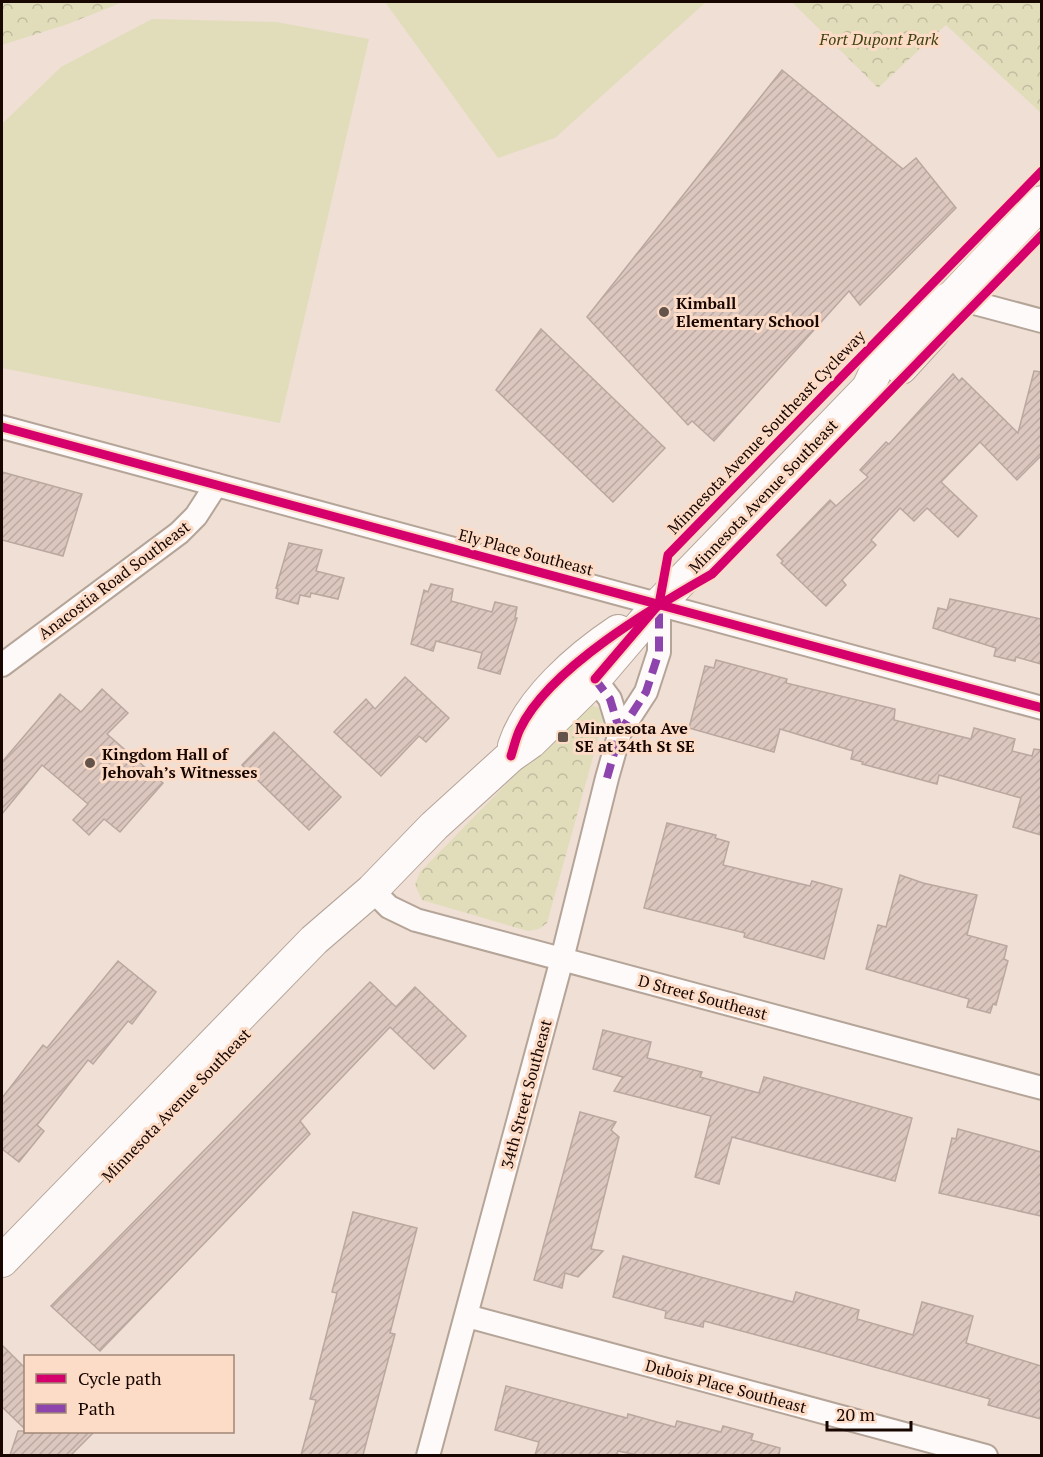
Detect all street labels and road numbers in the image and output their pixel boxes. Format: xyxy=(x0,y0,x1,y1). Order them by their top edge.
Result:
street label: Minnesota Avenue Southeast Cycleway xyxy=(663,326,869,538)
street label: Minnesota Avenue Southeast xyxy=(684,415,842,577)
street label: Anacostia Road Southeast xyxy=(34,516,194,644)
street label: Ely Place Southeast xyxy=(456,523,596,581)
street label: D Street Southeast xyxy=(636,969,770,1025)
street label: 34th Street Southeast xyxy=(495,1017,557,1171)
street label: Minnesota Avenue Southeast xyxy=(96,1023,256,1187)
street label: Dubois Place Southeast xyxy=(643,1354,809,1418)

